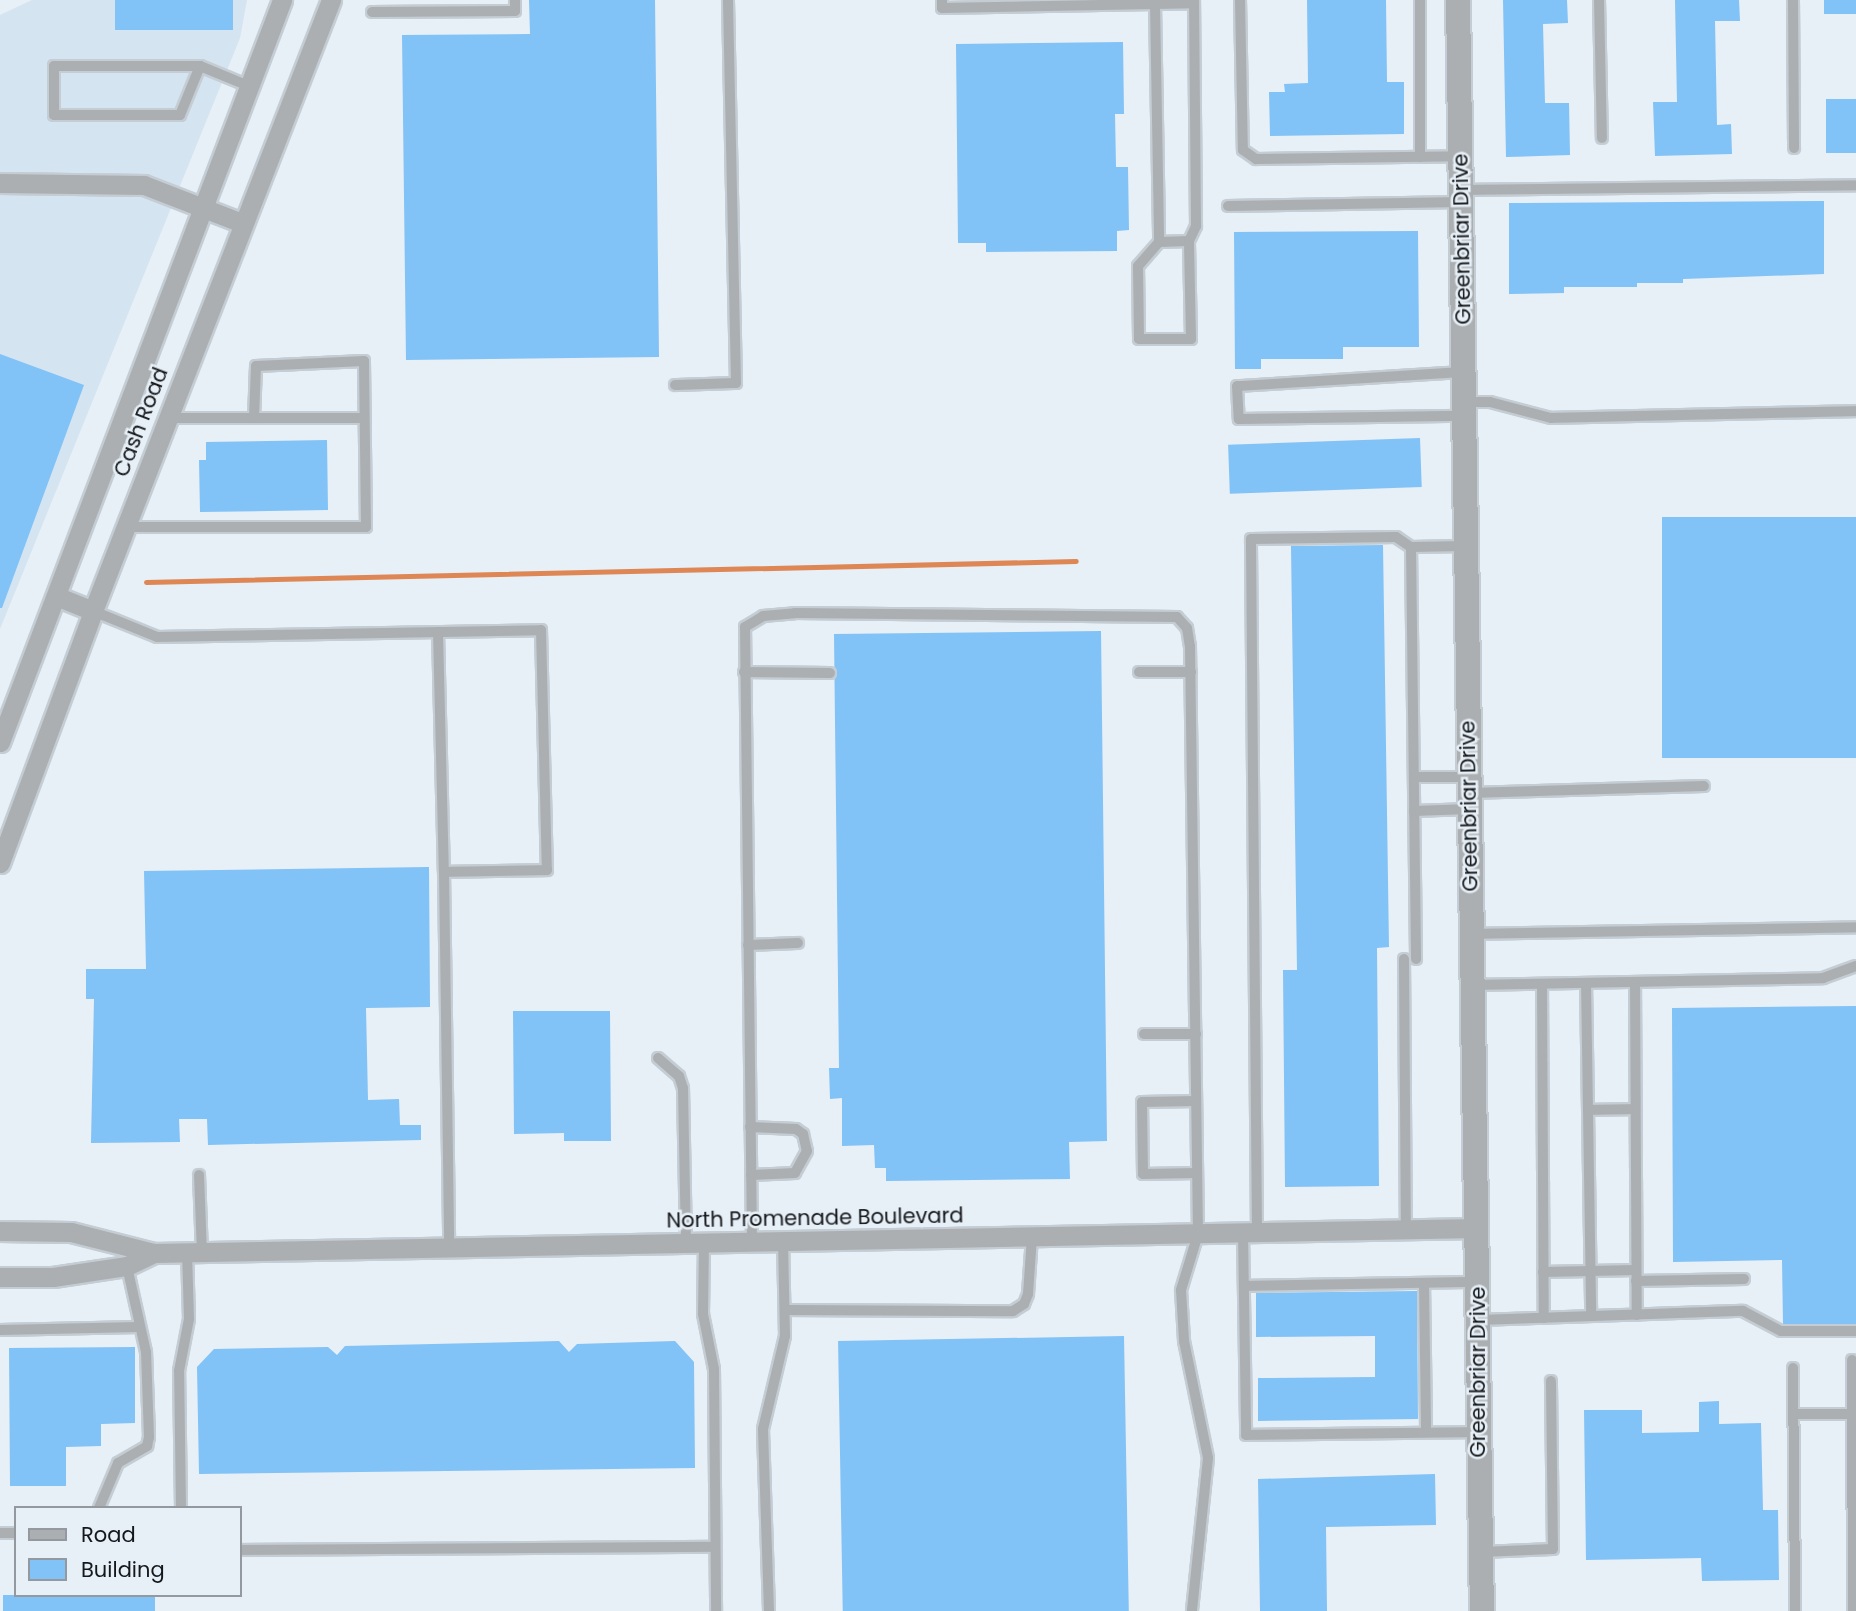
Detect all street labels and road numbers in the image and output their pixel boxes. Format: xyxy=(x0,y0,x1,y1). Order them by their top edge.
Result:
street label: Greenbriar Drive xyxy=(1448,153,1476,325)
street label: Cash Road xyxy=(109,364,173,480)
street label: Greenbriar Drive xyxy=(1455,720,1483,892)
street label: North Promenade Boulevard xyxy=(666,1203,964,1233)
street label: Greenbriar Drive xyxy=(1465,1286,1491,1458)

